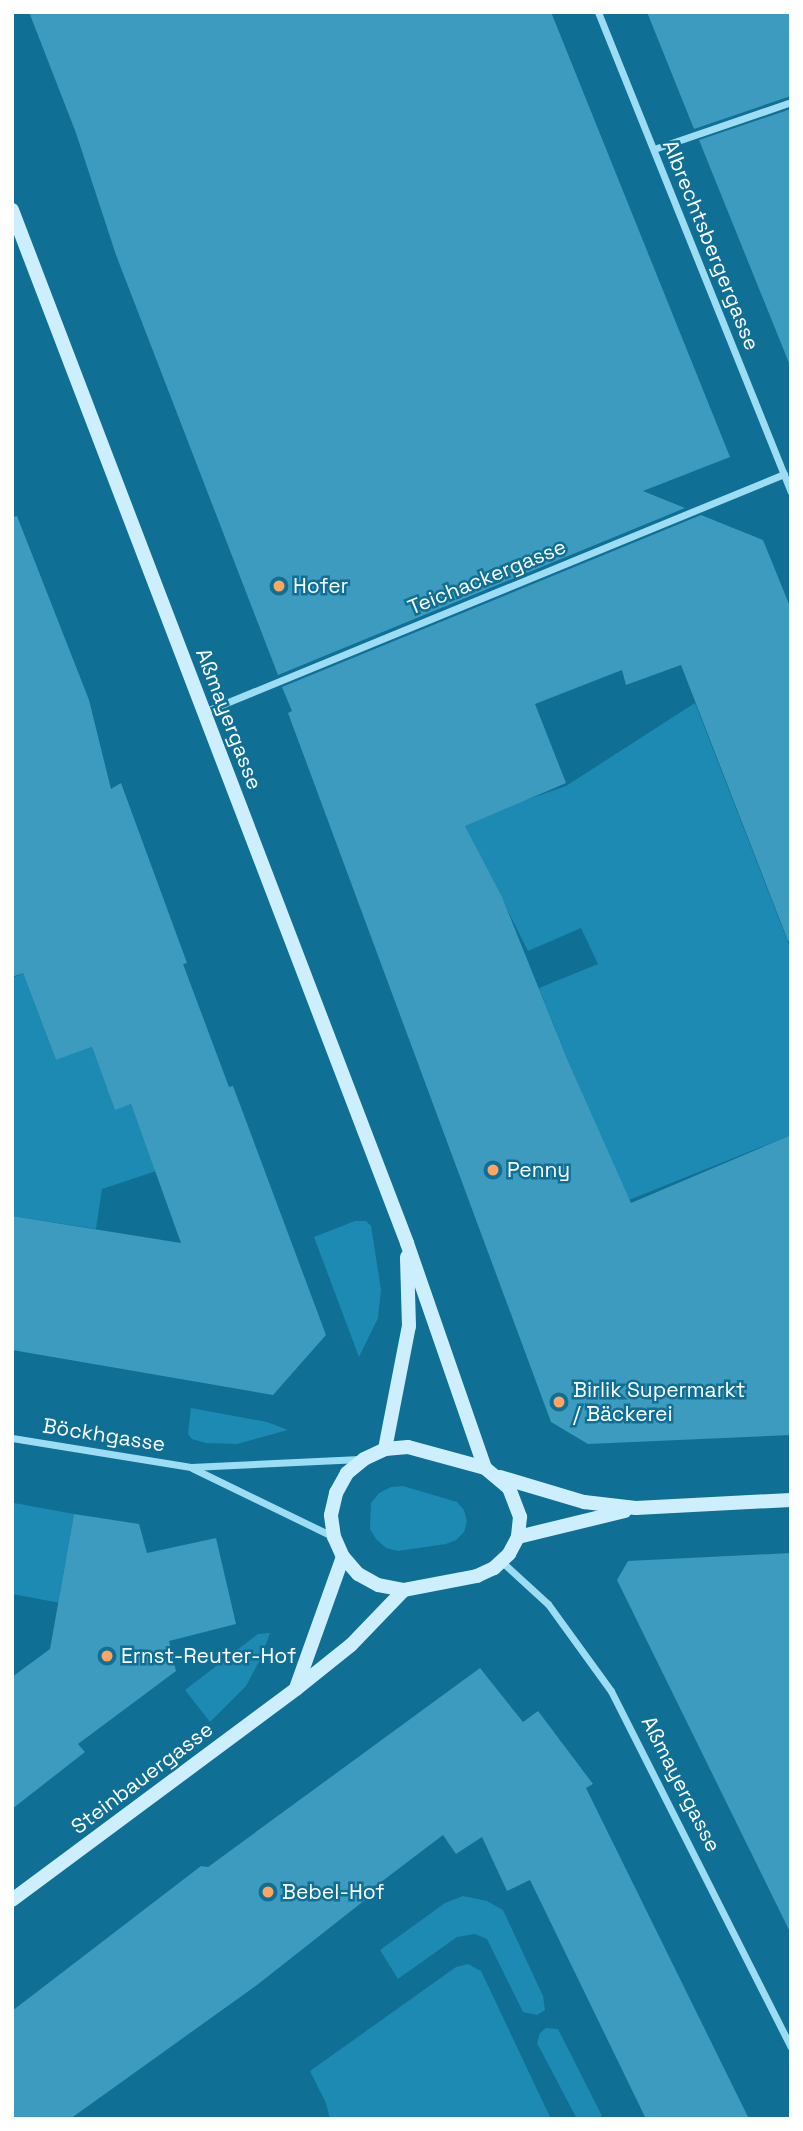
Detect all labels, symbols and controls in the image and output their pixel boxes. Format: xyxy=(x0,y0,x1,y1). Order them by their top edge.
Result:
street label: Albrechtsbergergasse xyxy=(657,136,765,354)
street label: Teichackergasse xyxy=(404,534,570,620)
place label: Hofer xyxy=(293,573,348,599)
marker: Hofer xyxy=(271,578,287,594)
street label: Aßmayergasse xyxy=(191,645,267,793)
place label: Penny xyxy=(507,1157,570,1183)
marker: Penny xyxy=(485,1162,501,1178)
place label: Birlik Supermarkt / Bäckerei xyxy=(573,1377,746,1427)
marker: Birlik Supermarkt / Bäckerei xyxy=(551,1394,567,1410)
street label: Böckhgasse xyxy=(41,1413,167,1457)
place label: Ernst-Reuter-Hof xyxy=(121,1643,296,1669)
marker: Ernst-Reuter-Hof xyxy=(99,1648,115,1664)
street label: Aßmayergasse xyxy=(636,1712,726,1856)
street label: Steinbauergasse xyxy=(66,1717,218,1839)
place label: Bebel-Hof xyxy=(282,1879,385,1905)
marker: Bebel-Hof xyxy=(260,1884,276,1900)

